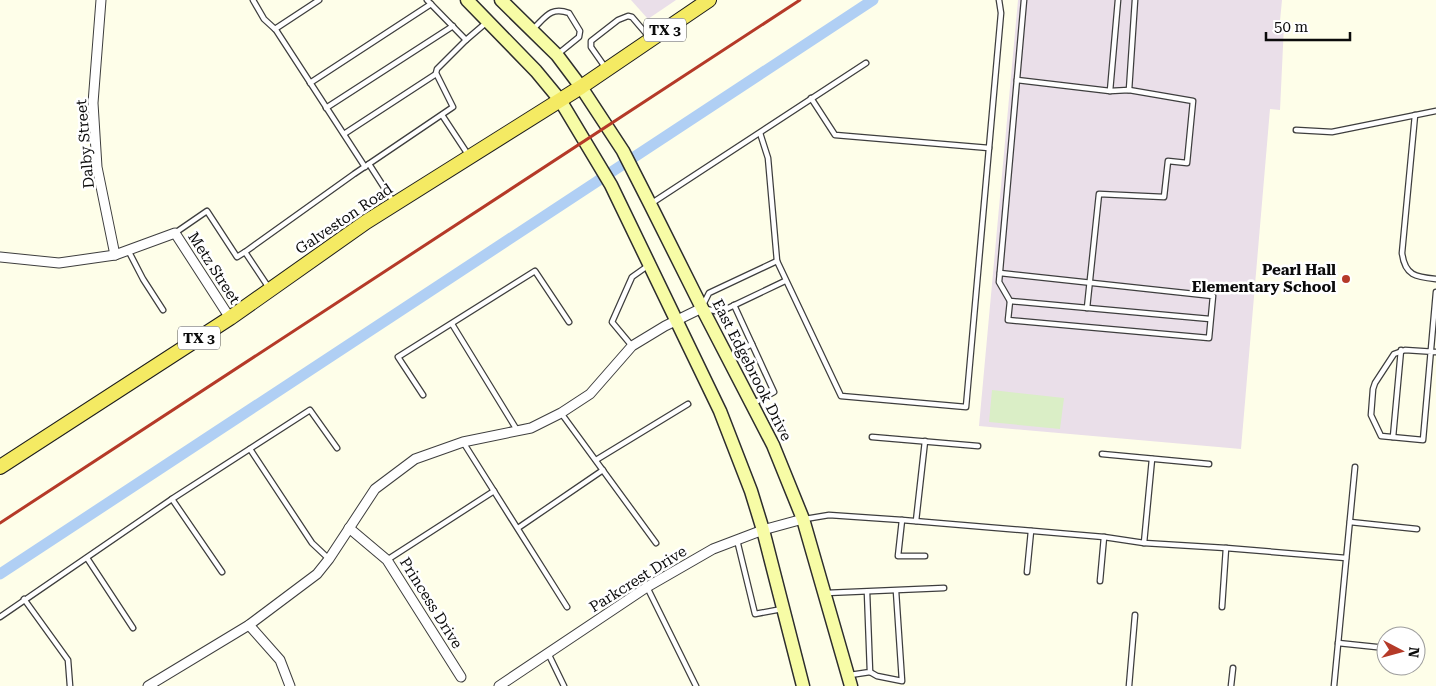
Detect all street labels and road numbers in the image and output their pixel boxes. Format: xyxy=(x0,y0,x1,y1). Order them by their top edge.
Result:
road number: TX 3 xyxy=(644,18,686,42)
street label: Dalby Street xyxy=(72,98,98,189)
street label: Galveston Road xyxy=(292,180,396,258)
street label: Metz Street xyxy=(184,229,244,308)
street label: East Edgebrook Drive xyxy=(708,296,796,444)
road number: TX 3 xyxy=(178,326,220,349)
street label: Parkcrest Drive xyxy=(586,542,690,616)
street label: Princess Drive xyxy=(396,554,466,652)

